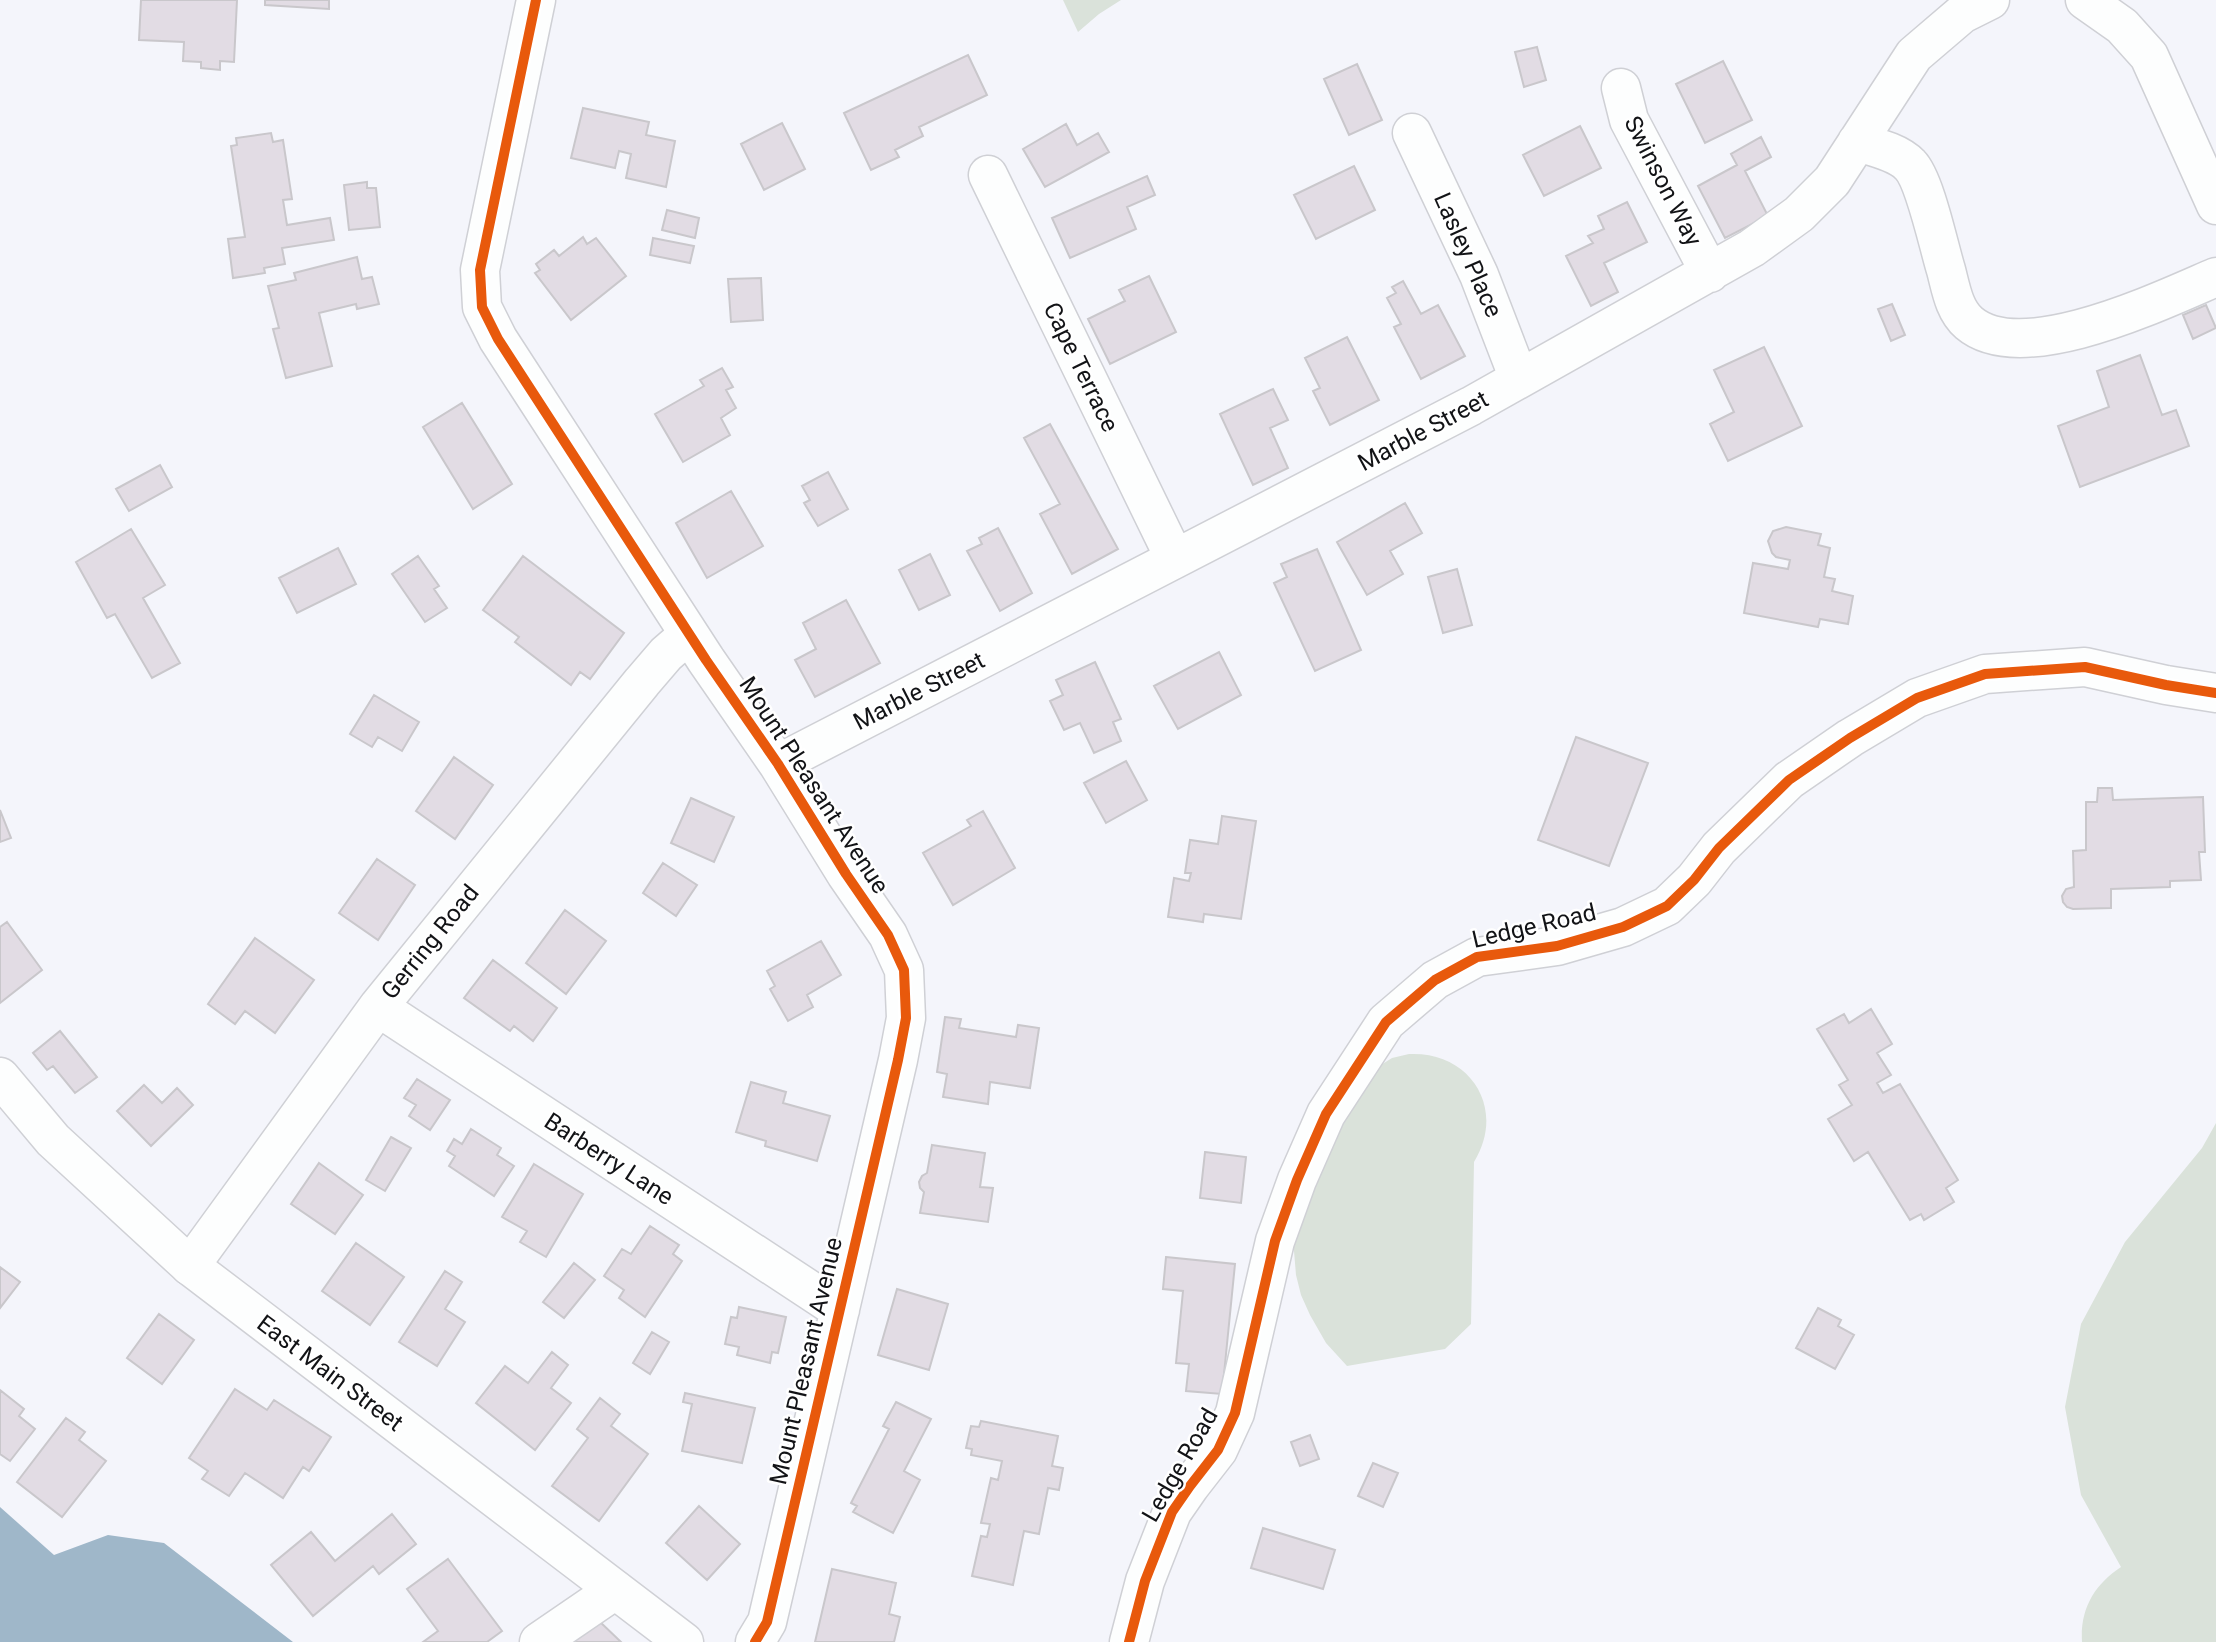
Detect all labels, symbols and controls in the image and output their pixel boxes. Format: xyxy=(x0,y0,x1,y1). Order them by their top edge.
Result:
street label: Swinson Way xyxy=(1618,111,1708,251)
street label: Lasley Place xyxy=(1428,188,1508,322)
street label: Cape Terrace xyxy=(1038,298,1124,436)
street label: Marble Street xyxy=(1353,385,1493,477)
street label: Marble Street xyxy=(849,646,989,736)
street label: Mount Pleasant Avenue xyxy=(733,671,895,899)
street label: Gerring Road xyxy=(375,879,485,1005)
street label: Ledge Road xyxy=(1469,898,1599,954)
street label: Barberry Lane xyxy=(539,1107,679,1211)
street label: Mount Pleasant Avenue xyxy=(764,1235,848,1487)
street label: East Main Street xyxy=(252,1309,409,1437)
street label: Ledge Road xyxy=(1136,1403,1224,1527)

